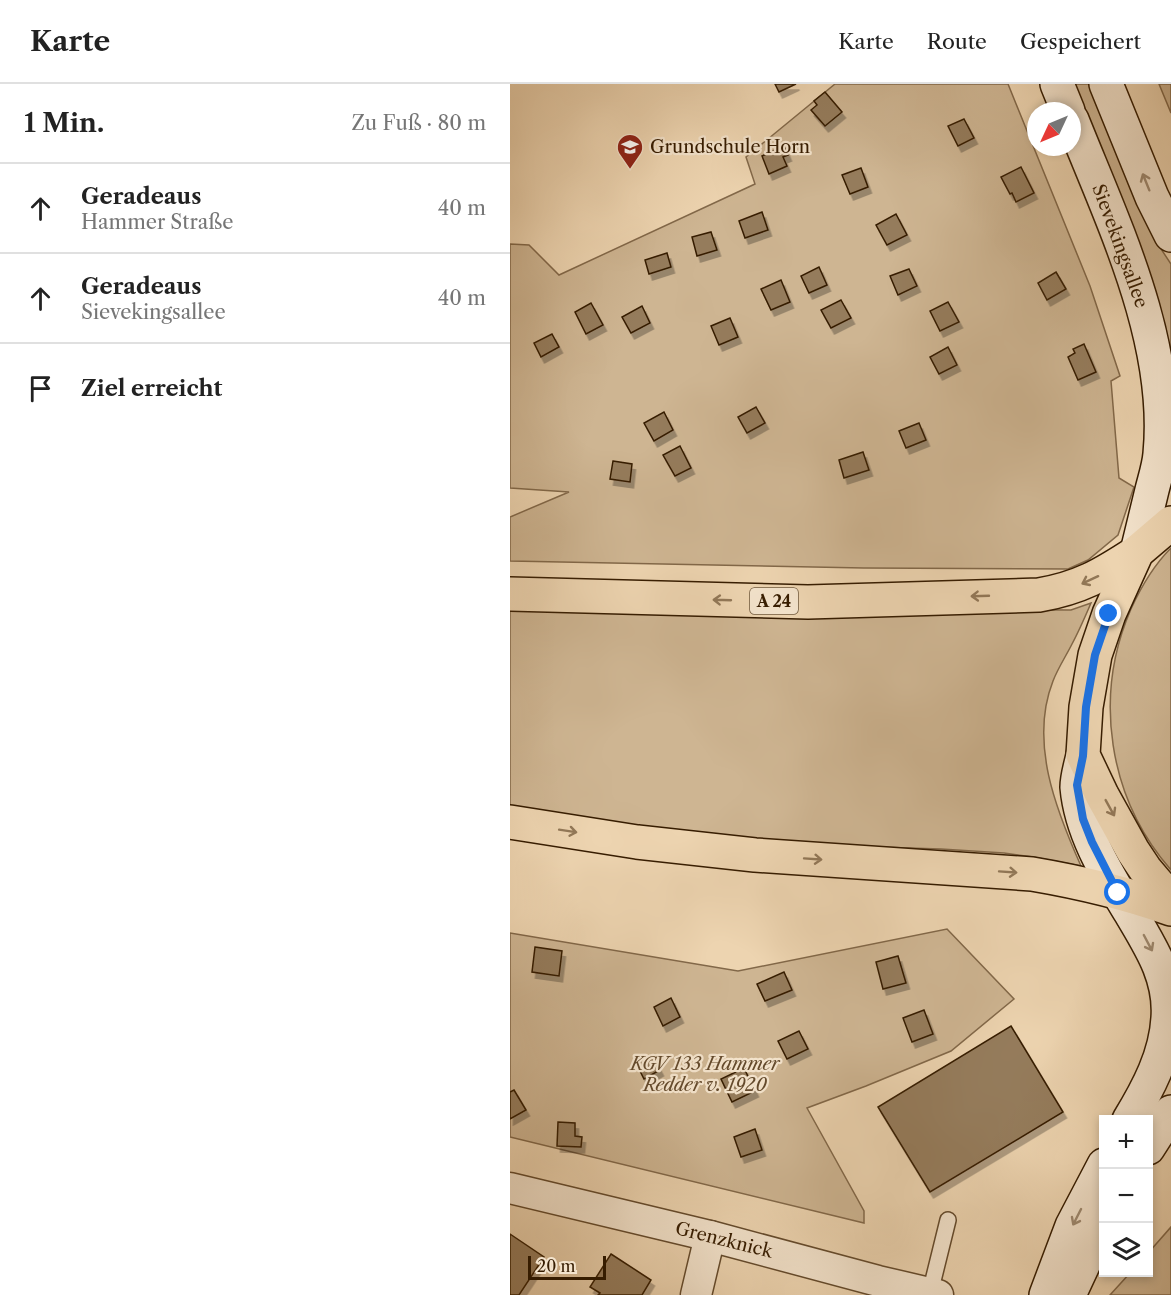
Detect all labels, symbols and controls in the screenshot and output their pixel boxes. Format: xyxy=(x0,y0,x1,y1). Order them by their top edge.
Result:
text: Karte xyxy=(30,24,110,58)
text: Karte xyxy=(838,29,894,54)
text: Route xyxy=(927,29,987,54)
text: Gespeichert xyxy=(1020,29,1141,54)
north arrow xyxy=(1027,102,1081,156)
text: 1 Min. xyxy=(24,107,104,139)
text: Zu Fuß · 80 m xyxy=(351,111,486,135)
school or university icon: Grundschule Horn xyxy=(615,132,645,170)
place label: Grundschule Horn xyxy=(650,136,810,158)
one-way arrow xyxy=(1140,173,1151,192)
street label: Sievekingsallee xyxy=(1087,181,1153,311)
text: Geradeaus xyxy=(81,183,201,210)
icon: ahead xyxy=(24,192,57,225)
text: 40 m xyxy=(438,196,486,220)
text: Hammer Straße xyxy=(81,210,233,234)
text: Geradeaus xyxy=(81,273,201,300)
icon: ahead xyxy=(24,282,57,315)
text: 40 m xyxy=(438,286,486,310)
text: Sievekingsallee xyxy=(81,300,226,324)
icon: arrive xyxy=(24,372,57,405)
text: Ziel erreicht xyxy=(81,375,222,402)
one-way arrow xyxy=(1082,574,1100,586)
road number: A 24 xyxy=(750,588,798,614)
one-way arrow xyxy=(971,591,991,602)
one-way arrow xyxy=(713,594,733,605)
route end xyxy=(1095,600,1121,626)
one-way arrow xyxy=(1104,799,1116,816)
one-way arrow xyxy=(557,826,577,837)
one-way arrow xyxy=(803,853,823,864)
one-way arrow xyxy=(997,867,1017,878)
route start xyxy=(1104,879,1130,905)
one-way arrow xyxy=(1142,934,1154,951)
park label: KGV 133 Hammer Redder v. 1920 xyxy=(628,1053,781,1096)
map controls xyxy=(1099,1115,1153,1277)
button: + xyxy=(1099,1115,1153,1169)
button: − xyxy=(1099,1169,1153,1223)
one-way arrow xyxy=(1070,1208,1082,1226)
street label: Grenzknick xyxy=(673,1217,776,1263)
button: layers xyxy=(1099,1223,1153,1277)
scale bar xyxy=(528,1253,606,1280)
text: 20 m xyxy=(537,1256,576,1276)

